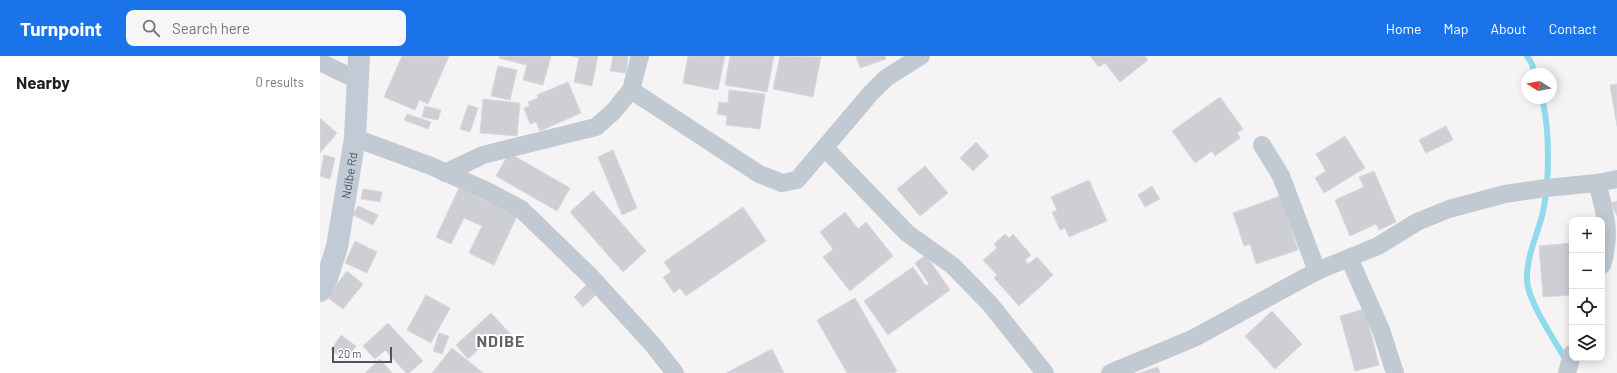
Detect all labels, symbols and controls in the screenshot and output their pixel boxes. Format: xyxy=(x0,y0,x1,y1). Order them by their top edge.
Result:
search box xyxy=(126,10,406,46)
text: Turnpoint xyxy=(20,17,102,40)
icon: search xyxy=(140,17,162,39)
text: Search here xyxy=(172,19,250,37)
text: Home xyxy=(1386,20,1422,37)
text: Map xyxy=(1444,20,1468,37)
text: About xyxy=(1490,20,1527,37)
text: Contact xyxy=(1549,20,1597,37)
north arrow xyxy=(1521,68,1557,104)
text: Nearby xyxy=(16,72,70,92)
text: 0 results xyxy=(255,74,304,90)
street label: Ndibe Rd xyxy=(338,151,360,200)
map controls xyxy=(1569,217,1605,361)
button: + xyxy=(1569,217,1605,253)
button: − xyxy=(1569,253,1605,289)
button: locate xyxy=(1569,289,1605,325)
button: layers xyxy=(1569,325,1605,361)
district label: NDIBE xyxy=(477,331,525,350)
scale bar xyxy=(332,345,392,364)
text: 20 m xyxy=(338,347,361,360)

